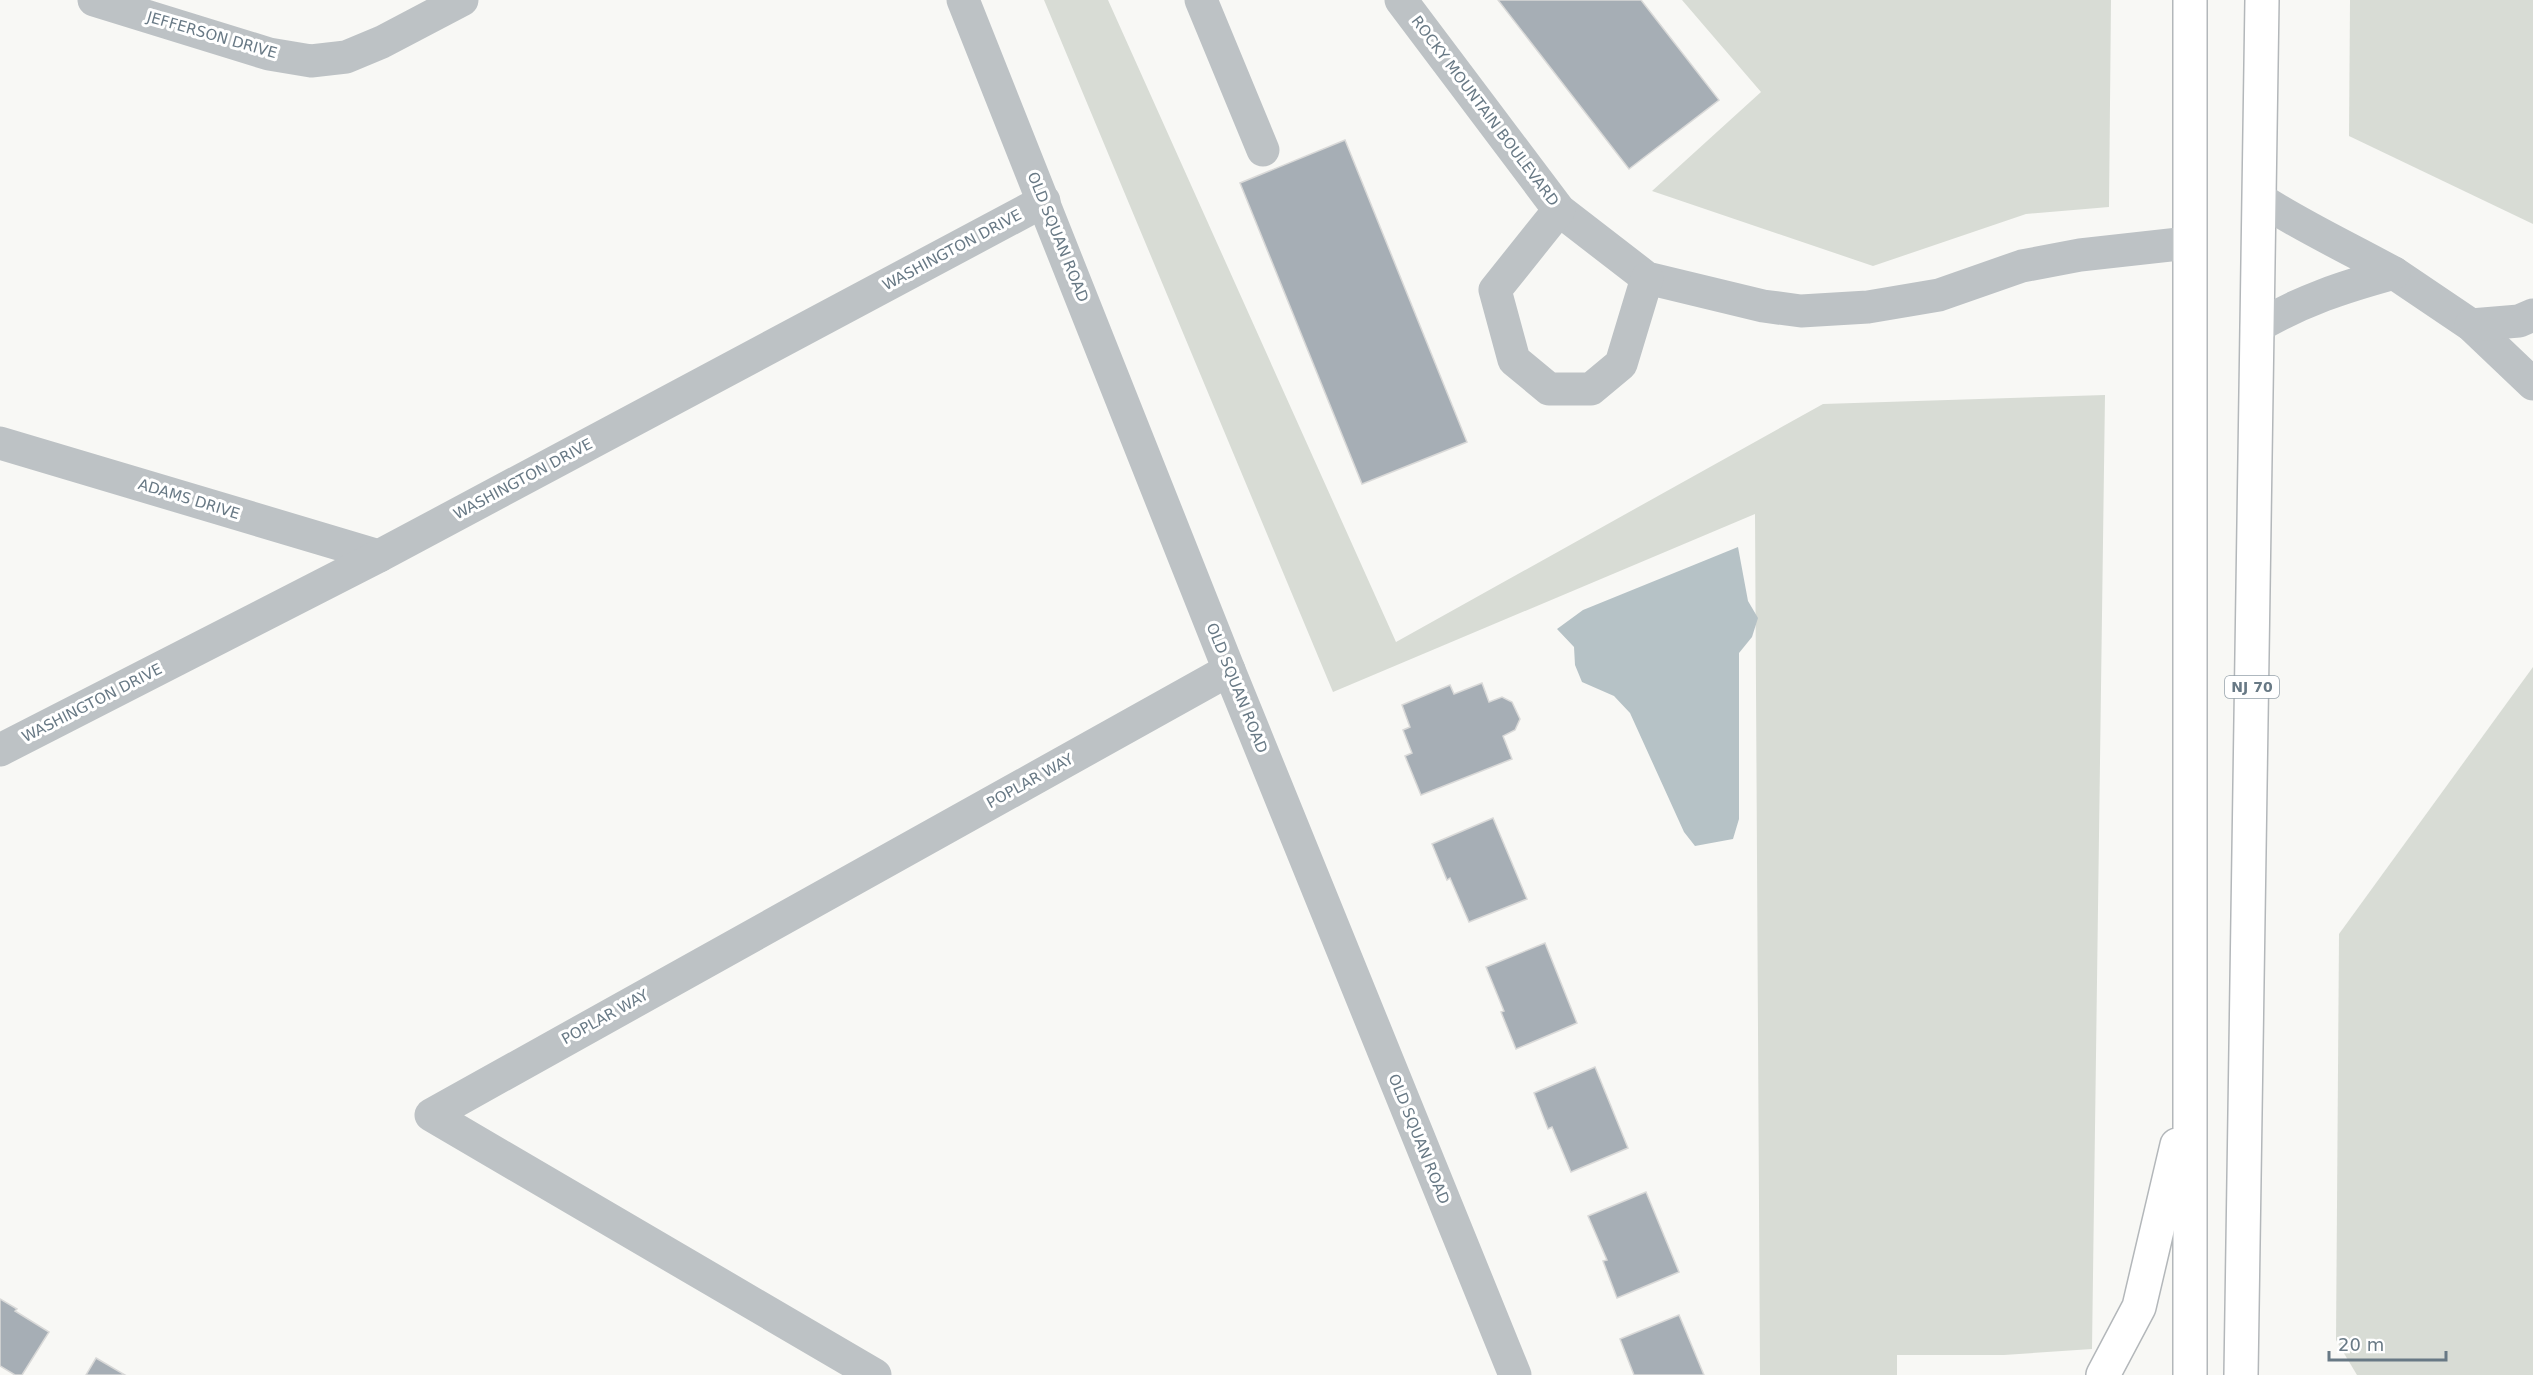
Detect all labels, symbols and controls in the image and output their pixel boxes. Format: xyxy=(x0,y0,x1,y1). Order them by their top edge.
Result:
street label: JEFFERSON DRIVE xyxy=(144,8,279,62)
street label: ROCKY MOUNTAIN BOULEVARD xyxy=(1407,12,1563,210)
street label: OLD SQUAN ROAD xyxy=(1024,169,1092,305)
street label: WASHINGTON DRIVE xyxy=(879,206,1025,294)
street label: WASHINGTON DRIVE xyxy=(450,435,596,523)
street label: ADAMS DRIVE xyxy=(136,475,242,523)
street label: OLD SQUAN ROAD xyxy=(1203,620,1271,756)
street label: WASHINGTON DRIVE xyxy=(19,660,165,746)
road number: NJ 70 xyxy=(2225,676,2279,698)
street label: POPLAR WAY xyxy=(984,749,1077,812)
street label: POPLAR WAY xyxy=(559,985,652,1048)
street label: OLD SQUAN ROAD xyxy=(1385,1071,1453,1207)
scale bar xyxy=(2329,1324,2446,1362)
text: 20 m xyxy=(2338,1334,2384,1355)

